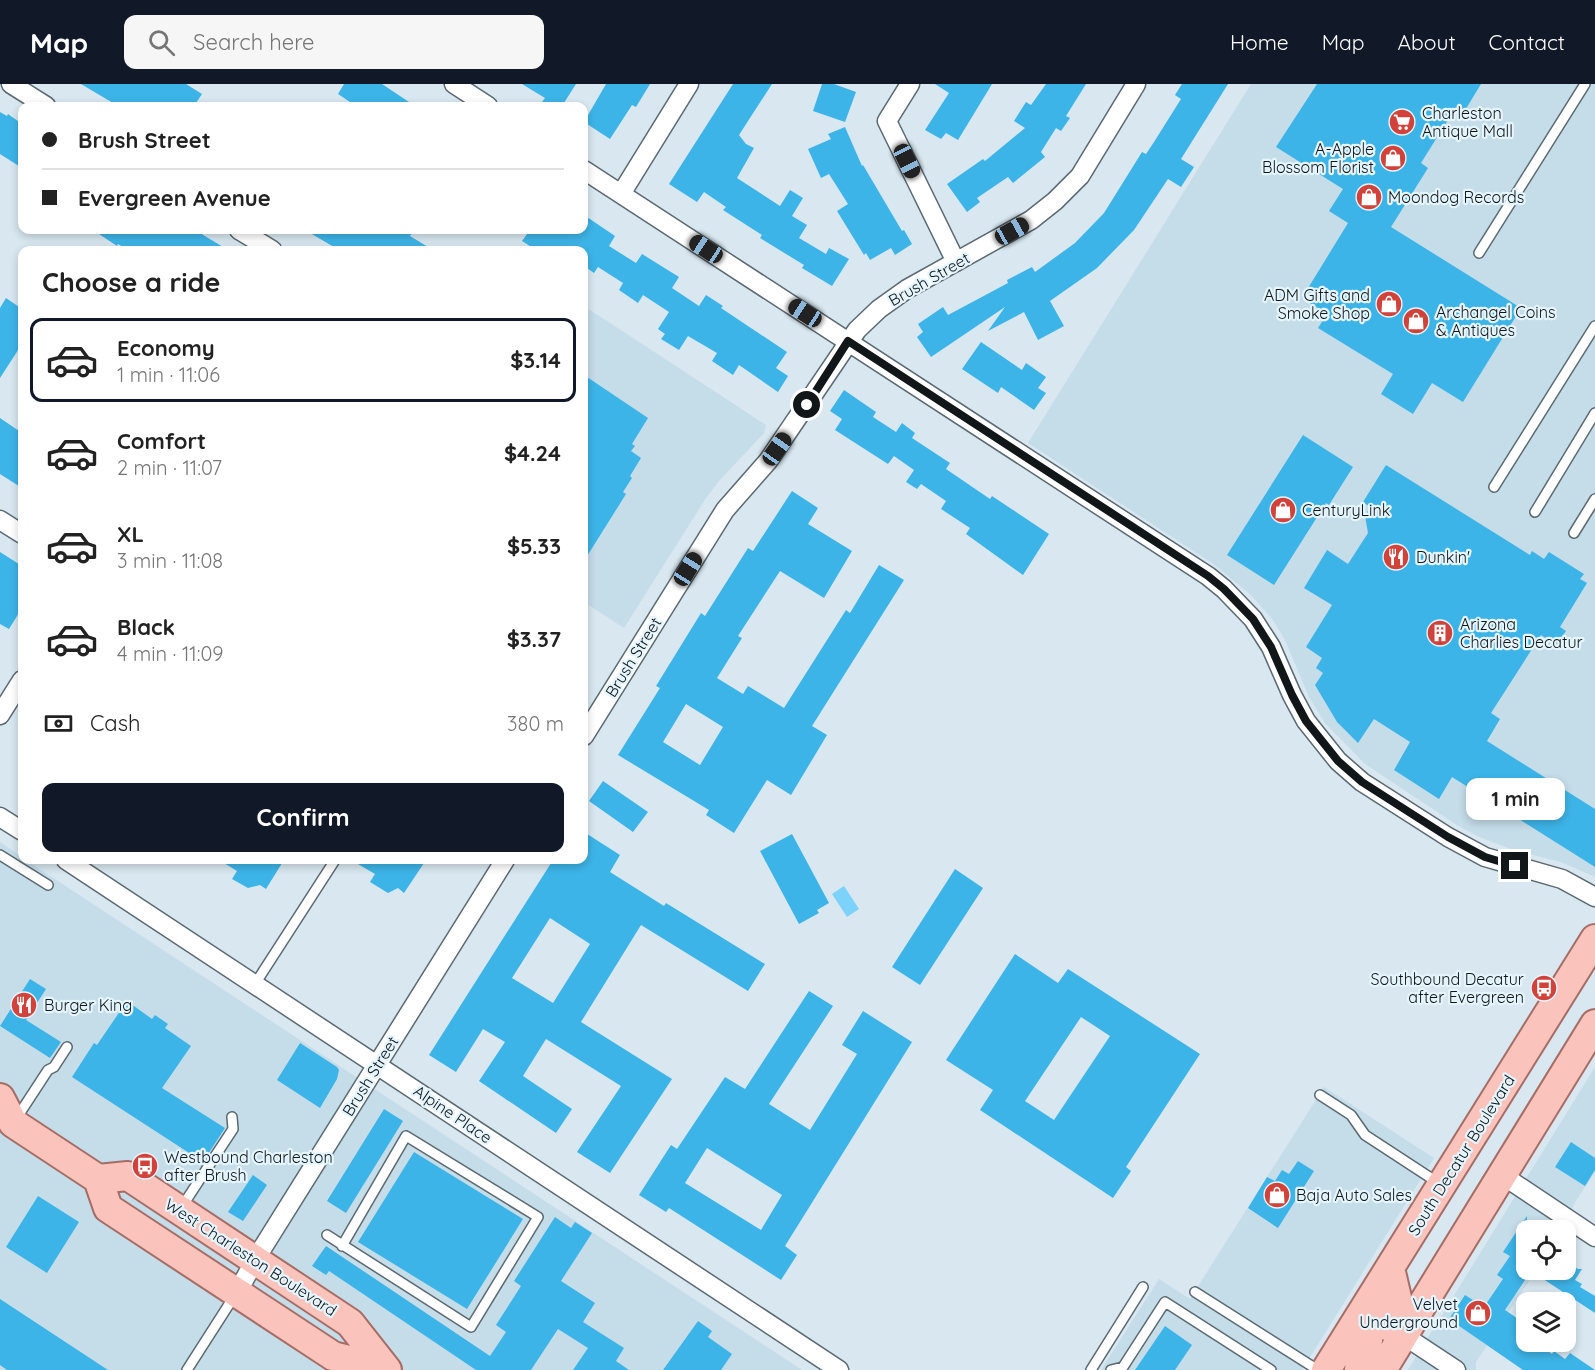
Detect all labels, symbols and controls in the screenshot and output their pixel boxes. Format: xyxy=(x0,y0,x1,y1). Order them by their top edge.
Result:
search box xyxy=(124,15,544,69)
text: Map xyxy=(30,25,88,60)
icon: search xyxy=(145,26,178,59)
text: Search here xyxy=(193,28,315,56)
text: Home xyxy=(1230,29,1289,55)
text: Map xyxy=(1322,29,1365,55)
text: About xyxy=(1398,29,1456,55)
text: Contact xyxy=(1489,29,1565,55)
place label: Charleston Antique Mall xyxy=(1422,103,1513,141)
supermarket icon: Charleston Antique Mall xyxy=(1387,107,1417,137)
text: Brush Street xyxy=(78,126,211,154)
place label: A-Apple Blossom Florist xyxy=(1262,139,1374,177)
car xyxy=(891,141,923,181)
shop icon: A-Apple Blossom Florist xyxy=(1378,143,1408,173)
shop icon: Moondog Records xyxy=(1354,182,1384,212)
text: Evergreen Avenue xyxy=(78,184,271,212)
place label: Moondog Records xyxy=(1388,187,1524,207)
car xyxy=(992,214,1032,248)
car xyxy=(686,232,726,266)
street label: Brush Street xyxy=(885,248,973,310)
text: Choose a ride xyxy=(42,265,220,299)
place label: ADM Gifts and Smoke Shop xyxy=(1264,285,1370,323)
shop icon: ADM Gifts and Smoke Shop xyxy=(1374,289,1404,319)
car xyxy=(785,296,825,330)
place label: Archangel Coins & Antiques xyxy=(1436,302,1556,340)
shop icon: Archangel Coins & Antiques xyxy=(1401,306,1431,336)
icon: car xyxy=(45,333,99,387)
text: Economy xyxy=(117,334,215,362)
text: $3.14 xyxy=(510,346,561,374)
text: 1 min · 11:06 xyxy=(117,362,220,387)
route start xyxy=(793,391,820,418)
icon: car xyxy=(45,426,99,480)
text: Comfort xyxy=(117,427,206,455)
car xyxy=(759,429,795,469)
text: $4.24 xyxy=(504,439,561,467)
text: 2 min · 11:07 xyxy=(117,455,222,480)
shop icon: CenturyLink xyxy=(1268,495,1298,525)
place label: CenturyLink xyxy=(1302,500,1390,520)
icon: car xyxy=(45,519,99,573)
text: XL xyxy=(117,520,144,548)
text: $5.33 xyxy=(507,532,561,560)
restaurant icon: Dunkin' xyxy=(1381,542,1411,572)
place label: Dunkin' xyxy=(1416,547,1470,567)
text: 3 min · 11:08 xyxy=(117,548,223,573)
car xyxy=(671,549,705,589)
icon: car xyxy=(45,612,99,666)
text: Black xyxy=(117,613,175,641)
street label: Brush Street xyxy=(601,613,665,701)
place label: Arizona Charlies Decatur xyxy=(1460,614,1583,652)
building icon: Arizona Charlies Decatur xyxy=(1425,618,1455,648)
text: $3.37 xyxy=(507,625,561,653)
text: 4 min · 11:09 xyxy=(117,641,224,666)
icon: cash xyxy=(42,707,75,740)
text: Cash xyxy=(90,709,141,737)
text: 380 m xyxy=(507,711,564,736)
callout: 1 min xyxy=(1466,779,1564,821)
button: Confirm xyxy=(42,783,564,852)
text: 1 min xyxy=(1491,786,1540,811)
route end xyxy=(1501,852,1528,879)
place label: Southbound Decatur after Evergreen xyxy=(1371,969,1524,1007)
bus stop icon: Southbound Decatur after Evergreen xyxy=(1529,973,1559,1003)
restaurant icon: Burger King xyxy=(9,990,39,1020)
place label: Burger King xyxy=(44,995,132,1015)
street label: Brush Street xyxy=(338,1032,402,1120)
street label: South Decatur Boulevard xyxy=(1403,1071,1519,1239)
street label: Alpine Place xyxy=(410,1081,496,1147)
place label: Westbound Charleston after Brush xyxy=(164,1147,333,1185)
bus stop icon: Westbound Charleston after Brush xyxy=(130,1151,160,1181)
shop icon: Baja Auto Sales xyxy=(1262,1180,1292,1210)
place label: Baja Auto Sales xyxy=(1296,1185,1412,1205)
street label: West Charleston Boulevard xyxy=(161,1194,341,1320)
map controls xyxy=(1516,1220,1576,1352)
button: locate xyxy=(1516,1220,1576,1280)
button: layers xyxy=(1516,1292,1576,1352)
place label: Velvet Underground xyxy=(1359,1294,1458,1332)
shop icon: Velvet Underground xyxy=(1463,1298,1493,1328)

